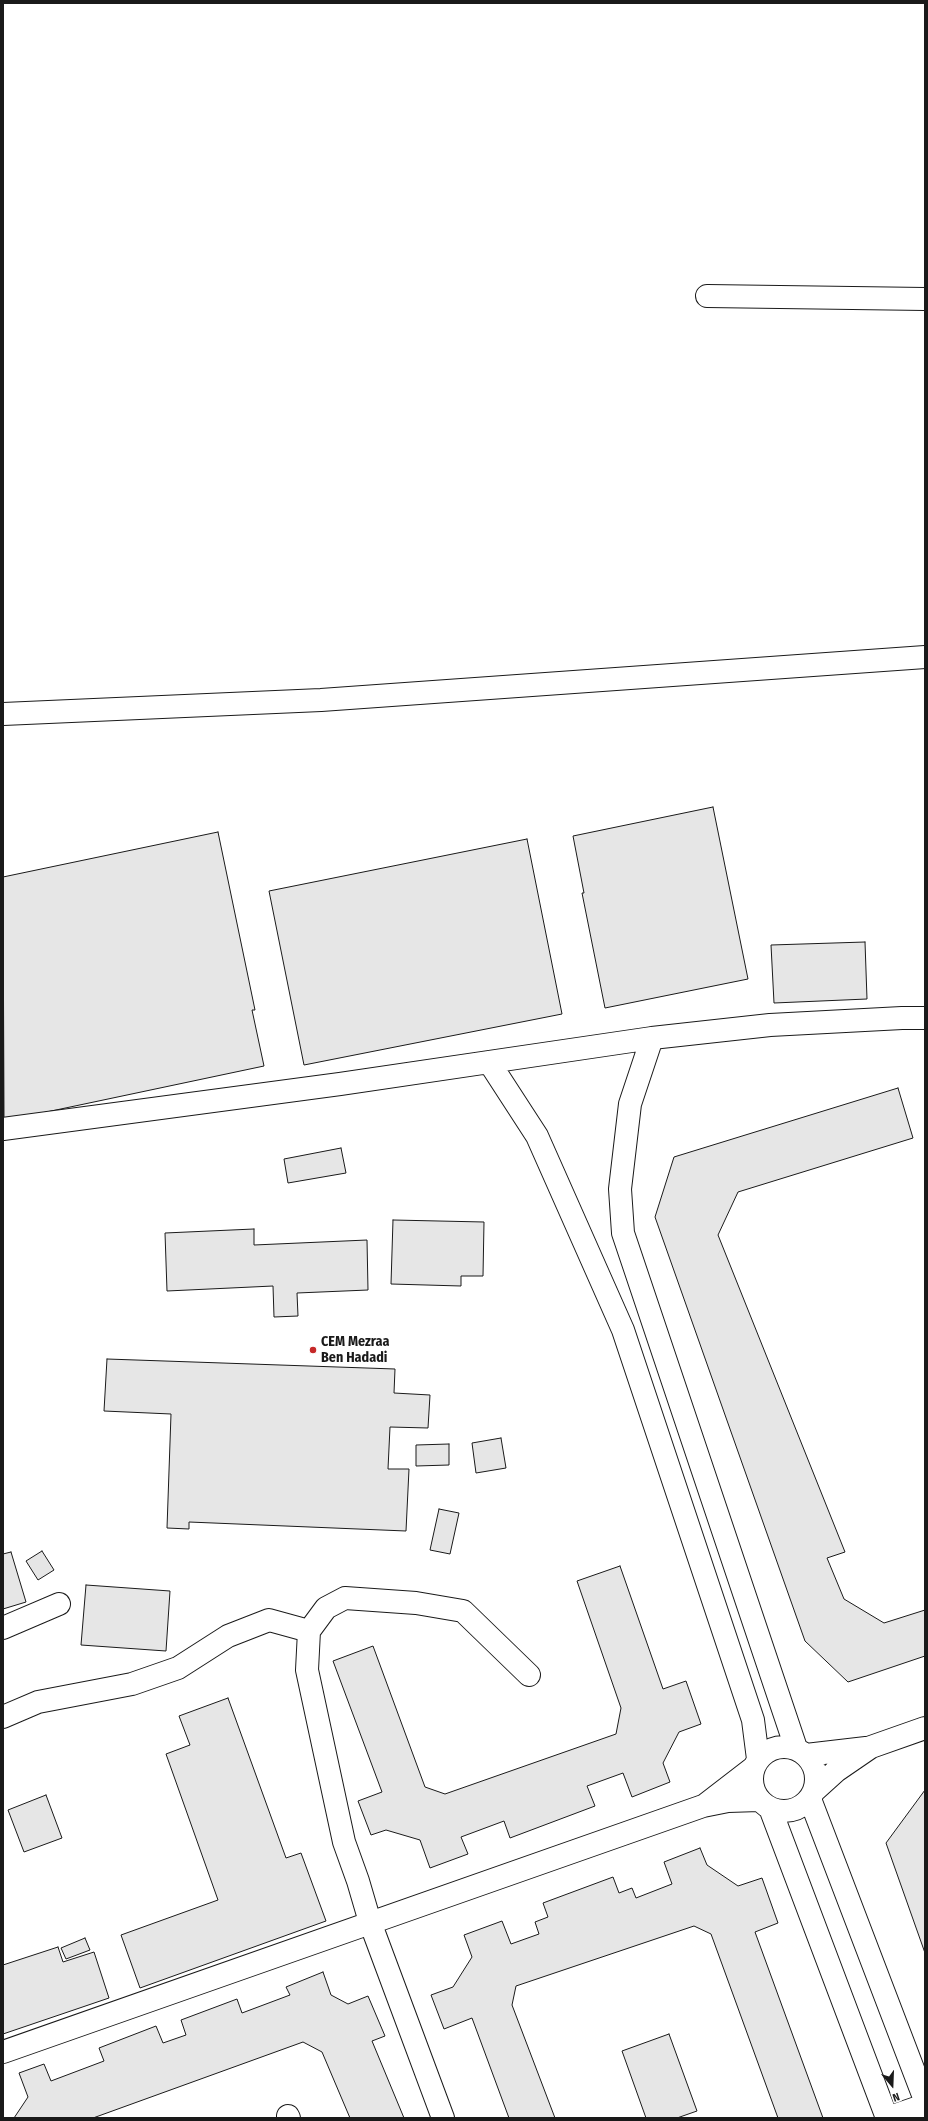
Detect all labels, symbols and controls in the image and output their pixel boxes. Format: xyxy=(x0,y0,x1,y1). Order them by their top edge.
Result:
place label: CEM Mezraa Ben Hadadi xyxy=(321,1334,389,1366)
marker: CEM Mezraa Ben Hadadi xyxy=(308,1345,318,1355)
north arrow xyxy=(872,2065,912,2105)
text: N xyxy=(891,2090,901,2104)

